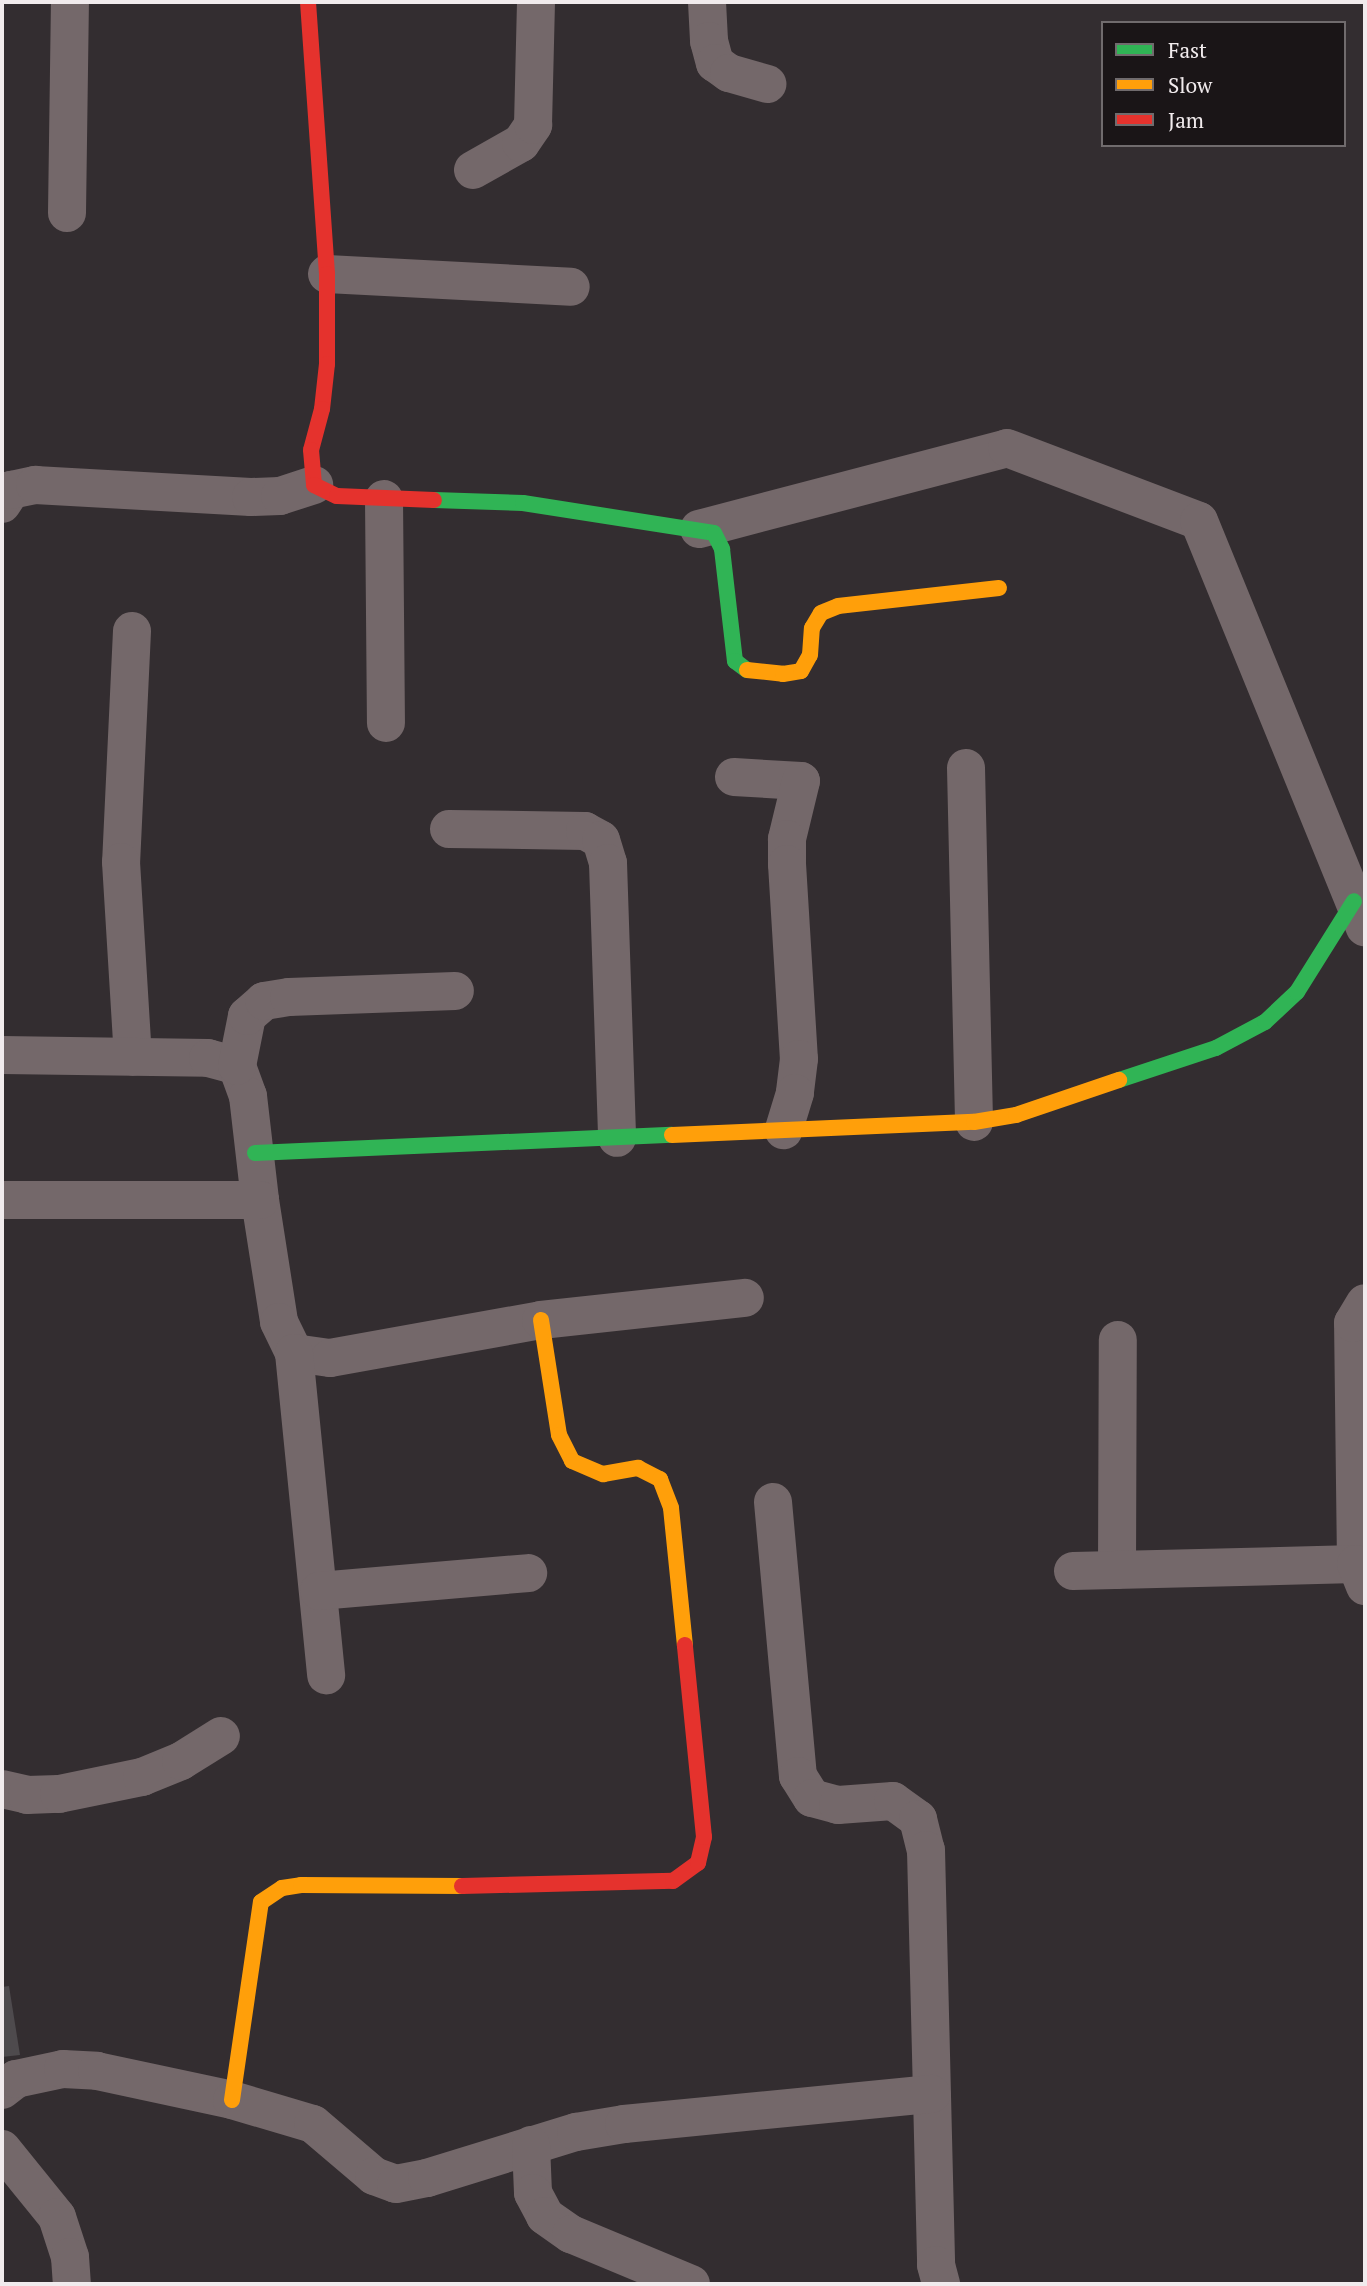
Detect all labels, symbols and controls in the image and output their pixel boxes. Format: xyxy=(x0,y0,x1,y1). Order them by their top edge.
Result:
legend xyxy=(1101,21,1346,147)
text: Fast xyxy=(1168,36,1207,64)
text: Slow xyxy=(1168,71,1212,99)
text: Jam xyxy=(1168,106,1204,134)

